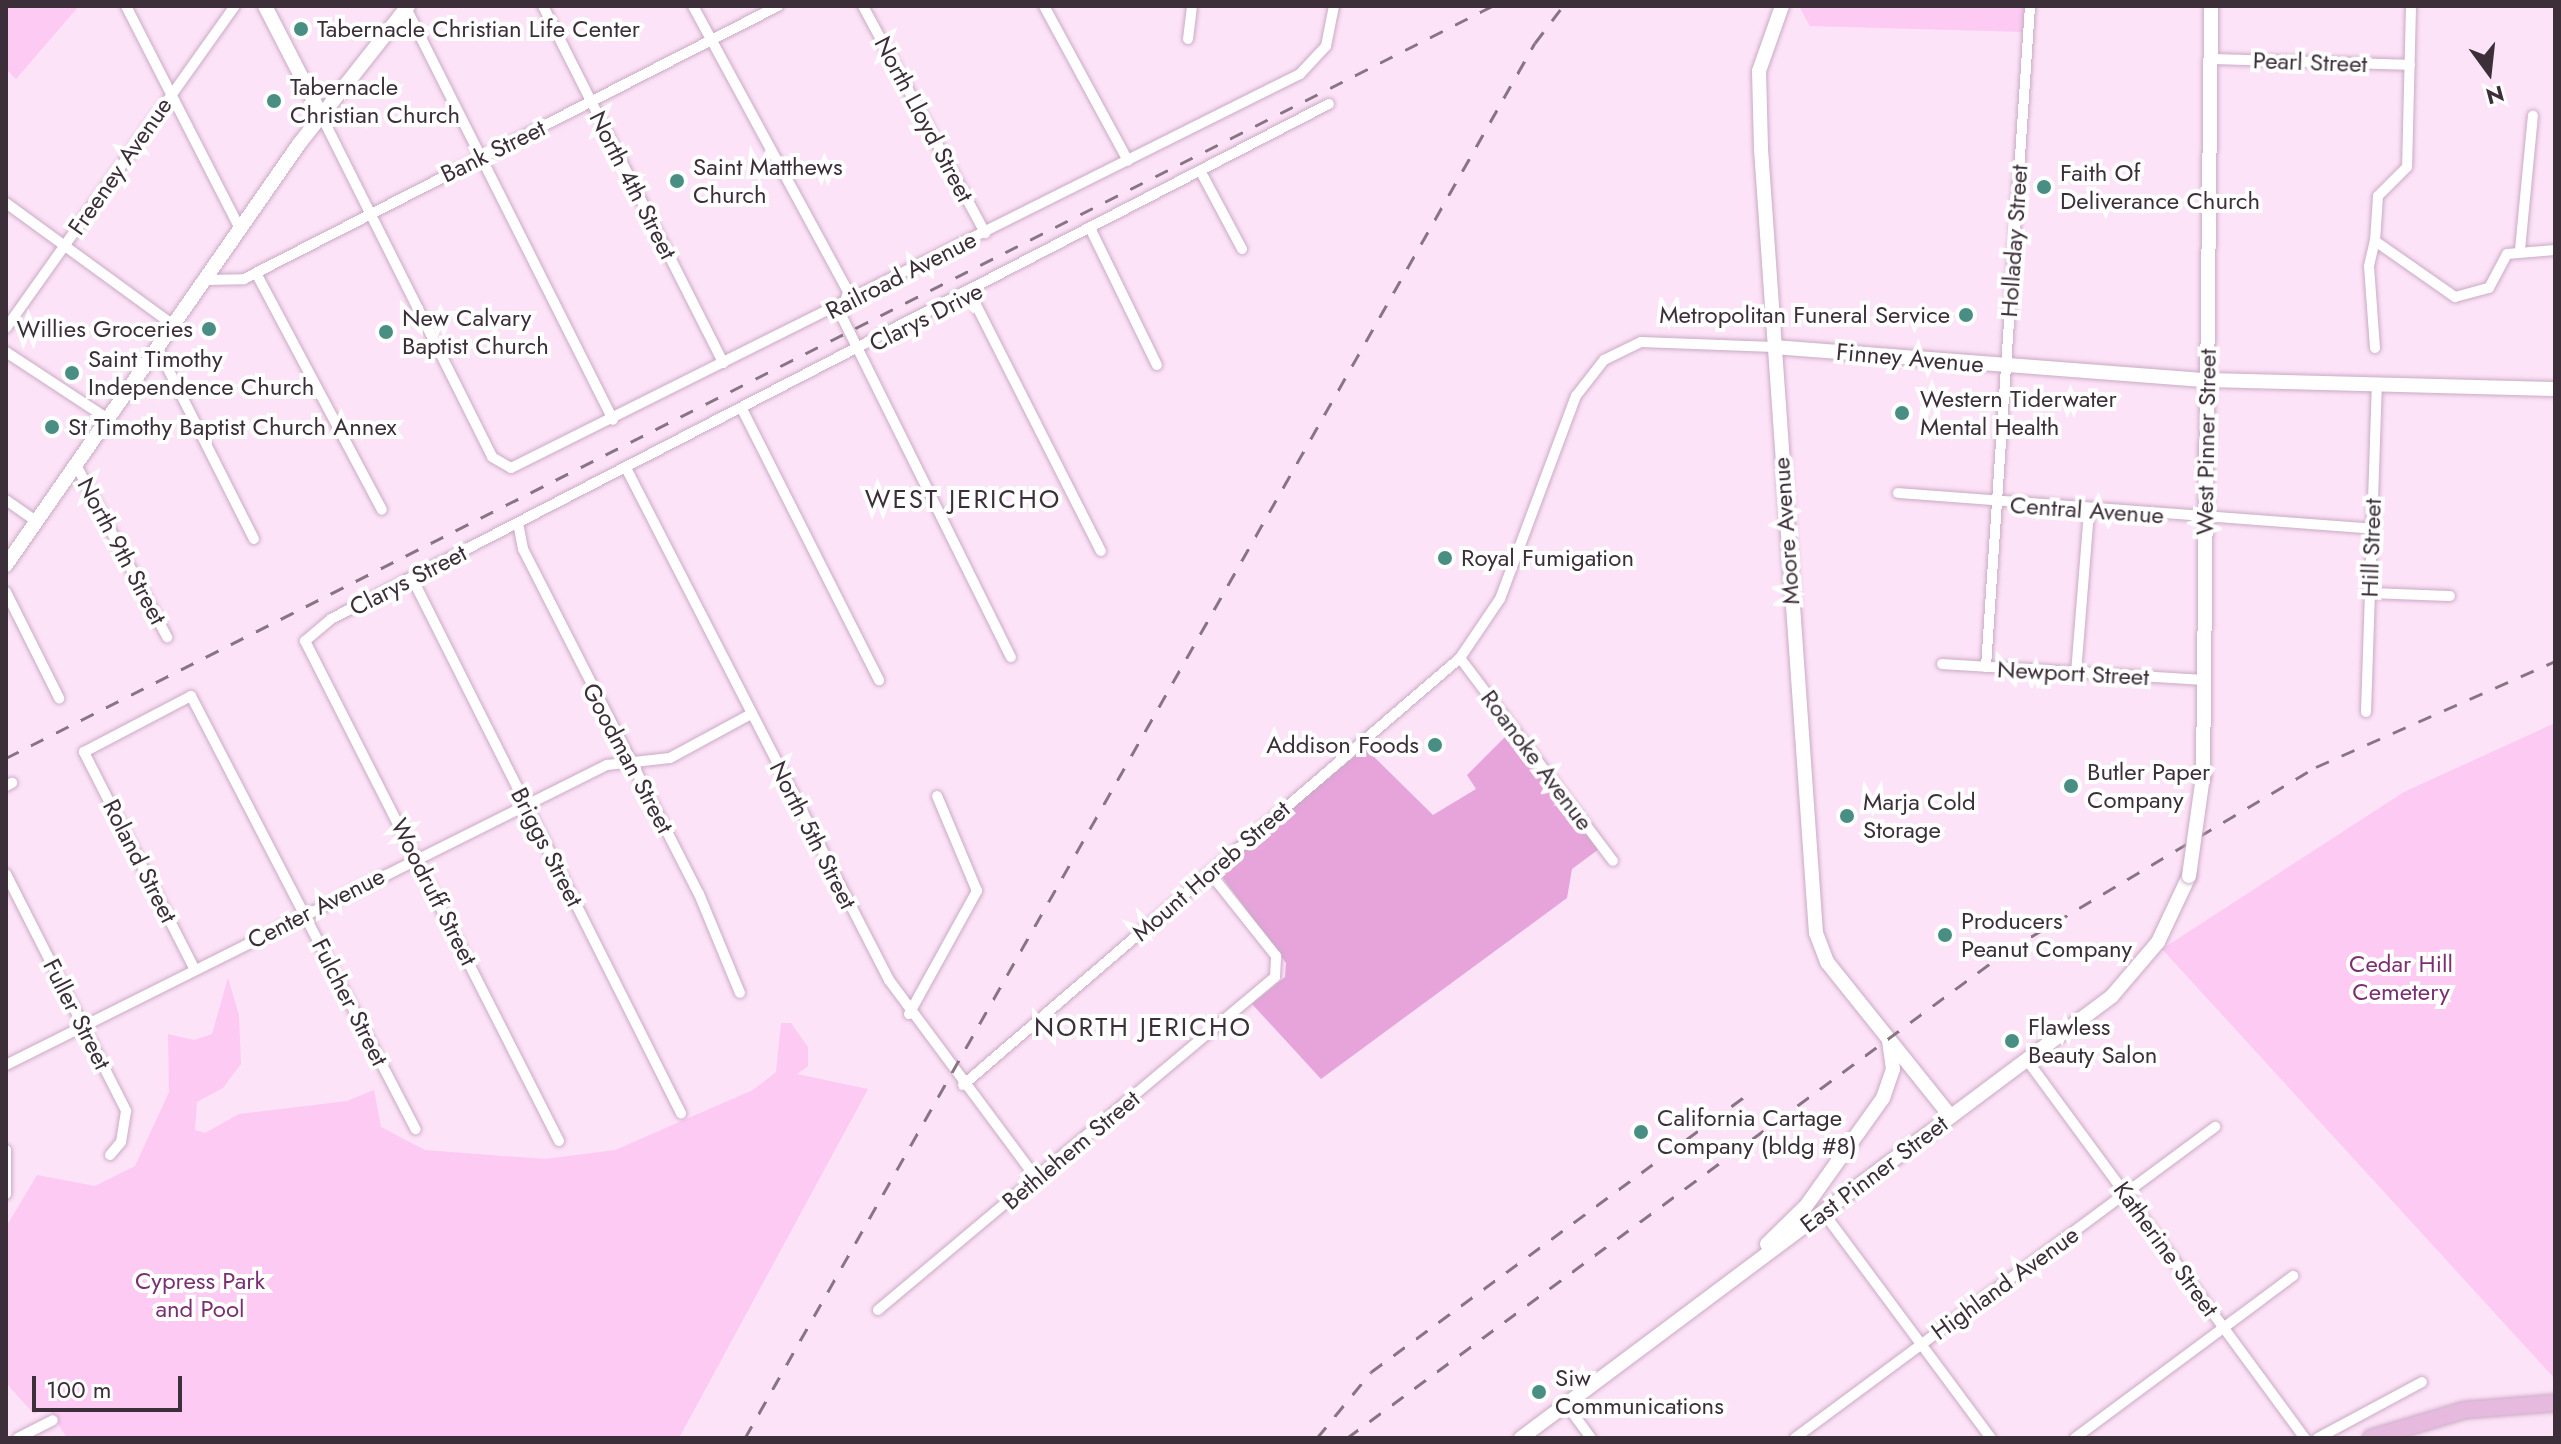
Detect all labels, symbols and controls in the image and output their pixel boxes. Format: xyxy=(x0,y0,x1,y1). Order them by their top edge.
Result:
place label: Tabernacle Christian Life Center xyxy=(317,15,640,43)
marker: Tabernacle Christian Life Center xyxy=(292,20,310,38)
street label: North Lloyd Street xyxy=(868,31,980,207)
north arrow xyxy=(2449,32,2529,112)
street label: Pearl Street xyxy=(2252,46,2368,78)
place label: Tabernacle Christian Church xyxy=(290,73,460,129)
text: N xyxy=(2483,77,2508,113)
street label: Freeney Avenue xyxy=(62,92,178,240)
marker: Tabernacle Christian Church xyxy=(265,92,283,110)
street label: North 4th Street xyxy=(583,106,683,264)
street label: Bank Street xyxy=(436,113,550,189)
place label: Saint Matthews Church xyxy=(693,153,843,209)
place label: Faith Of Deliverance Church xyxy=(2060,159,2260,215)
street label: Holladay Street xyxy=(1994,164,2034,318)
marker: Saint Matthews Church xyxy=(668,172,686,190)
marker: Faith Of Deliverance Church xyxy=(2035,178,2053,196)
street label: Railroad Avenue xyxy=(821,225,981,325)
street label: Clarys Drive xyxy=(865,276,987,358)
place label: Metropolitan Funeral Service xyxy=(1659,301,1950,329)
place label: New Calvary Baptist Church xyxy=(402,304,549,360)
marker: Metropolitan Funeral Service xyxy=(1957,306,1975,324)
place label: Willies Groceries xyxy=(17,315,193,343)
marker: Willies Groceries xyxy=(200,320,218,338)
marker: New Calvary Baptist Church xyxy=(377,323,395,341)
street label: Finney Avenue xyxy=(1835,337,1985,379)
place label: Saint Timothy Independence Church xyxy=(88,345,314,401)
street label: West Pinner Street xyxy=(2190,349,2222,535)
marker: Saint Timothy Independence Church xyxy=(63,364,81,382)
place label: Western Tiderwater Mental Health xyxy=(1920,385,2117,441)
marker: Western Tiderwater Mental Health xyxy=(1891,402,1913,424)
place label: St Timothy Baptist Church Annex xyxy=(68,413,396,441)
marker: St Timothy Baptist Church Annex xyxy=(43,418,61,436)
street label: Moore Avenue xyxy=(1766,456,1806,606)
street label: North 9th Street xyxy=(71,473,173,629)
district label: WEST JERICHO xyxy=(865,484,1061,516)
street label: Central Avenue xyxy=(2009,490,2165,530)
street label: Hill Street xyxy=(2355,498,2387,598)
street label: Clarys Street xyxy=(345,538,471,622)
place label: Royal Fumigation xyxy=(1461,544,1634,572)
marker: Royal Fumigation xyxy=(1436,549,1454,567)
street label: Newport Street xyxy=(1996,655,2150,691)
street label: Goodman Street xyxy=(576,678,680,838)
street label: Roanoke Avenue xyxy=(1475,684,1599,836)
place label: Addison Foods xyxy=(1266,731,1419,759)
marker: Addison Foods xyxy=(1426,736,1444,754)
street label: North 5th Street xyxy=(763,756,863,914)
place label: Butler Paper Company xyxy=(2087,758,2210,814)
marker: Butler Paper Company xyxy=(2062,777,2080,795)
street label: Briggs Street xyxy=(505,783,589,911)
place label: Marja Cold Storage xyxy=(1863,788,1976,844)
street label: Roland Street xyxy=(97,795,183,927)
street label: Mount Horeb Street xyxy=(1126,795,1296,947)
marker: Marja Cold Storage xyxy=(1838,807,1856,825)
street label: Woodruff Street xyxy=(385,814,483,970)
street label: Center Avenue xyxy=(243,861,389,955)
place label: Producers Peanut Company xyxy=(1961,907,2132,963)
marker: Producers Peanut Company xyxy=(1936,926,1954,944)
street label: Fulcher Street xyxy=(306,934,394,1070)
park label: Cedar Hill Cemetery xyxy=(2349,950,2453,1006)
street label: Fuller Street xyxy=(37,954,117,1074)
district label: NORTH JERICHO xyxy=(1034,1012,1252,1044)
place label: Flawless Beauty Salon xyxy=(2028,1013,2157,1069)
marker: Flawless Beauty Salon xyxy=(2003,1032,2021,1050)
street label: Bethlehem Street xyxy=(997,1084,1145,1216)
place label: California Cartage Company (bldg #8) xyxy=(1657,1104,1857,1160)
street label: East Pinner Street xyxy=(1795,1109,1953,1239)
marker: California Cartage Company (bldg #8) xyxy=(1632,1123,1650,1141)
street label: Katherine Street xyxy=(2107,1176,2225,1322)
street label: Highland Avenue xyxy=(1926,1220,2084,1346)
park label: Cypress Park and Pool xyxy=(135,1267,265,1323)
scale bar xyxy=(36,1360,186,1410)
place label: Siw Communications xyxy=(1555,1364,1724,1420)
text: 100 m xyxy=(46,1372,112,1407)
marker: Siw Communications xyxy=(1530,1383,1548,1401)

